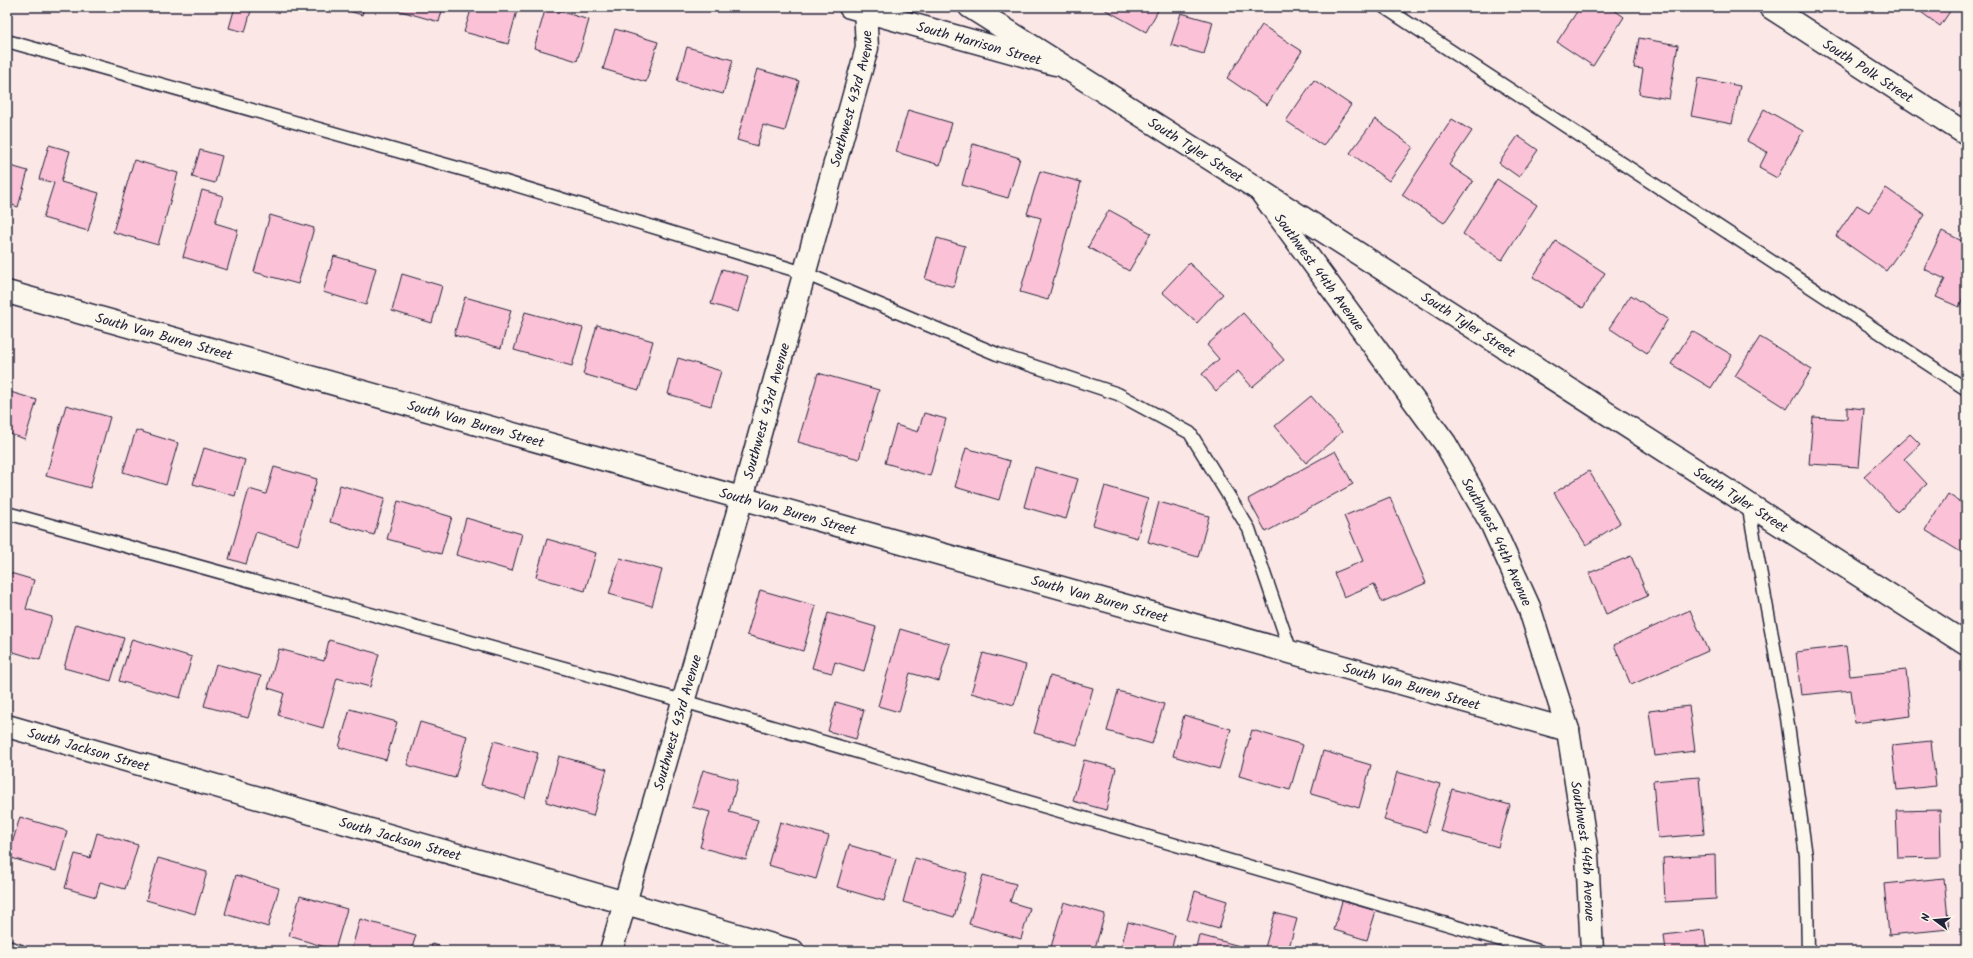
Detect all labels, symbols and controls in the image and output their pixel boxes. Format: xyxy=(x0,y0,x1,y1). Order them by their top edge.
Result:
street label: South Harrison Street xyxy=(914,16,1044,72)
street label: Southwest 43rd Avenue xyxy=(824,29,879,170)
street label: South Polk Street xyxy=(1818,34,1918,109)
street label: South Tyler Street xyxy=(1143,112,1247,189)
street label: Southwest 44th Avenue xyxy=(1268,209,1370,337)
street label: South Tyler Street xyxy=(1416,287,1520,364)
street label: South Van Buren Street xyxy=(93,307,235,367)
street label: Southwest 43rd Avenue xyxy=(738,340,797,482)
street label: South Van Buren Street xyxy=(405,395,547,454)
street label: South Tyler Street xyxy=(1689,462,1793,539)
street label: Southwest 44th Avenue xyxy=(1455,474,1538,611)
street label: South Van Buren Street xyxy=(717,482,859,542)
street label: South Van Buren Street xyxy=(1028,570,1171,629)
street label: Southwest 43rd Avenue xyxy=(648,651,708,793)
street label: South Van Buren Street xyxy=(1340,657,1483,717)
street label: South Jackson Street xyxy=(25,722,153,778)
street label: Southwest 44th Avenue xyxy=(1564,779,1601,923)
street label: South Jackson Street xyxy=(336,812,464,868)
north arrow xyxy=(1915,900,1955,940)
text: N xyxy=(1917,912,1936,923)

